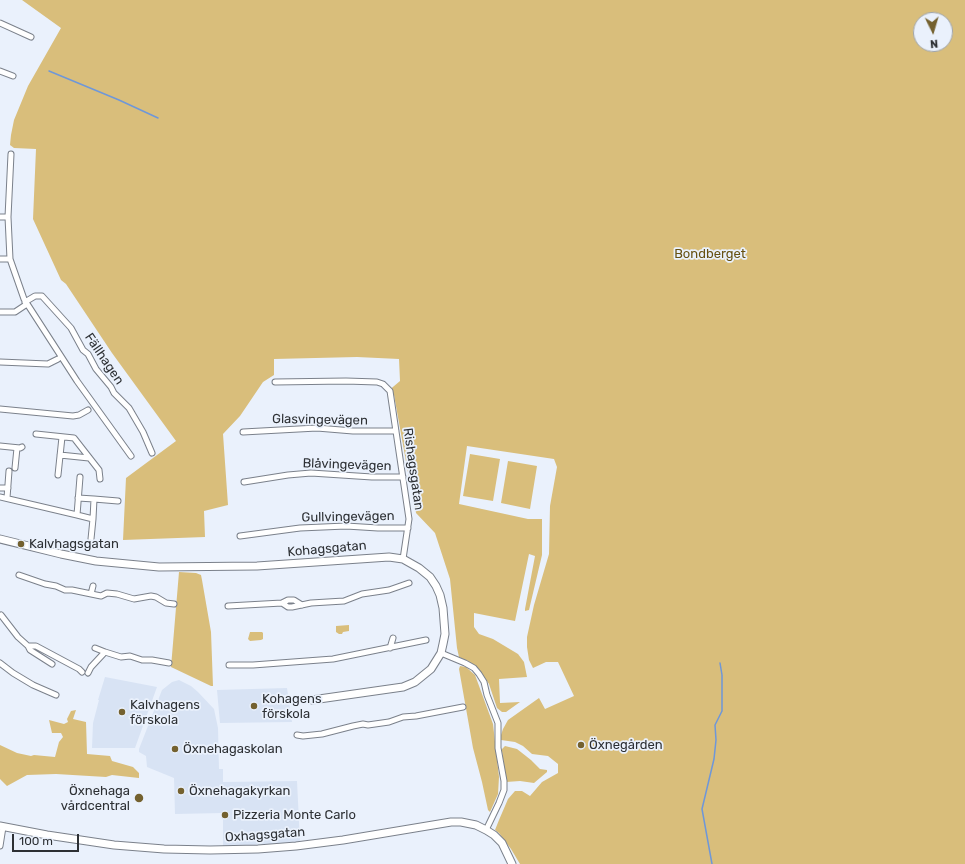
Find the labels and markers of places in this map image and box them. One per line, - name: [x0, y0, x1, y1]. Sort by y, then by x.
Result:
- place label: Kalvhagsgatan: [29, 536, 119, 552]
- marker: Kalvhagsgatan: [16, 539, 26, 549]
- place label: Kohagens förskola: [262, 691, 322, 722]
- place label: Kalvhagens förskola: [130, 697, 200, 728]
- marker: Kohagens förskola: [249, 701, 259, 711]
- marker: Kalvhagens förskola: [117, 707, 127, 717]
- place label: Öxnegården: [589, 737, 663, 753]
- marker: Öxnegården: [576, 740, 586, 750]
- place label: Öxnehagaskolan: [183, 741, 283, 757]
- marker: Öxnehagaskolan: [170, 744, 180, 754]
- place label: Öxnehaga vårdcentral: [61, 783, 130, 814]
- place label: Öxnehagakyrkan: [189, 783, 290, 799]
- marker: Öxnehagakyrkan: [176, 786, 186, 796]
- marker: Öxnehaga vårdcentral: [133, 792, 145, 804]
- place label: Pizzeria Monte Carlo: [233, 807, 356, 823]
- marker: Pizzeria Monte Carlo: [220, 810, 230, 820]

